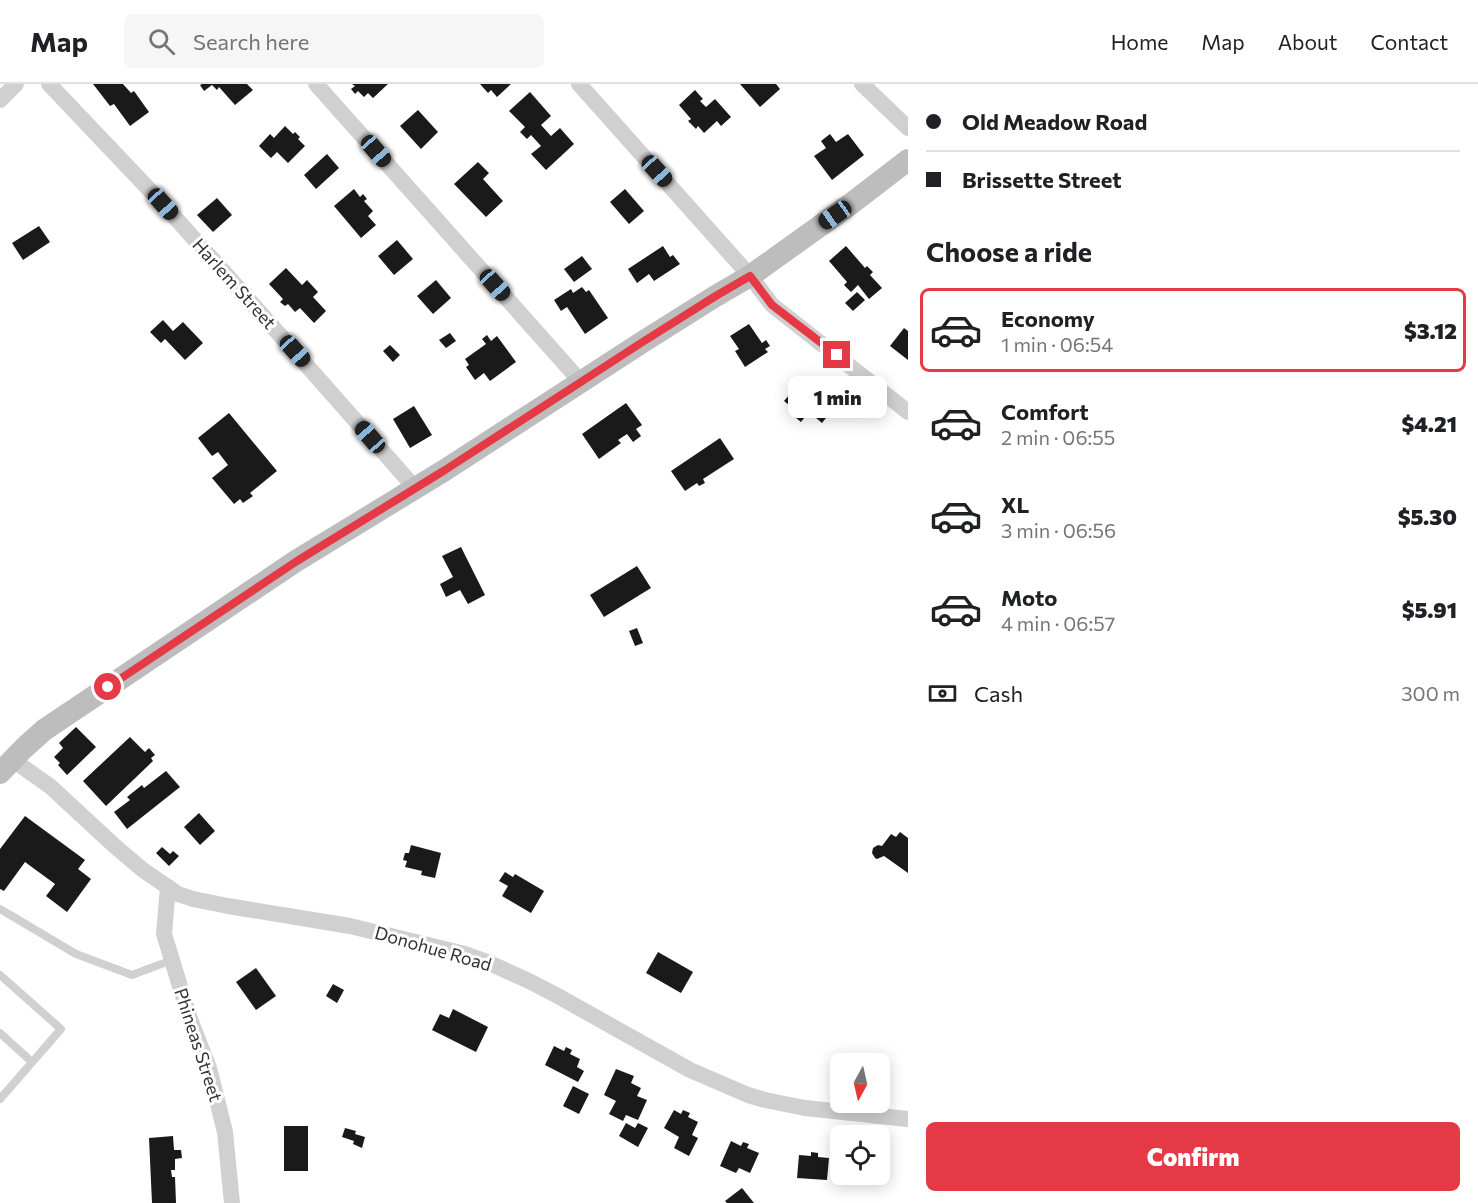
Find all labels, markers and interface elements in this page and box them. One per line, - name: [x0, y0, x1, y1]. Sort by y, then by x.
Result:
- search box: [124, 14, 544, 68]
- text: Map: [30, 24, 88, 58]
- icon: search: [145, 25, 178, 58]
- text: Search here: [193, 28, 309, 55]
- text: Home: [1111, 29, 1168, 54]
- text: Map: [1201, 29, 1245, 54]
- text: About: [1278, 29, 1337, 54]
- text: Contact: [1370, 29, 1448, 54]
- text: Old Meadow Road: [962, 108, 1147, 135]
- car: [357, 132, 395, 170]
- car: [638, 152, 676, 190]
- text: Brissette Street: [962, 166, 1121, 193]
- car: [144, 185, 182, 223]
- car: [815, 197, 855, 233]
- street label: Harlem Street: [188, 234, 281, 333]
- text: Choose a ride: [926, 235, 1092, 268]
- car: [476, 266, 514, 304]
- icon: car: [929, 303, 983, 357]
- text: Economy: [1001, 305, 1095, 332]
- text: $3.12: [1404, 317, 1457, 344]
- car: [276, 332, 314, 370]
- text: 1 min · 06:54: [1001, 332, 1113, 356]
- route end: [823, 341, 850, 368]
- callout: 1 min: [788, 376, 886, 418]
- text: 1 min: [813, 385, 862, 409]
- icon: car: [929, 396, 983, 450]
- text: Comfort: [1001, 398, 1089, 425]
- text: $4.21: [1401, 410, 1457, 437]
- car: [351, 418, 389, 456]
- text: 2 min · 06:55: [1001, 425, 1115, 449]
- icon: car: [929, 489, 983, 543]
- text: XL: [1001, 491, 1029, 518]
- text: $5.30: [1398, 503, 1457, 530]
- text: 3 min · 06:56: [1001, 518, 1116, 542]
- icon: car: [929, 582, 983, 636]
- text: Moto: [1001, 584, 1057, 611]
- text: $5.91: [1402, 596, 1457, 623]
- text: 4 min · 06:57: [1001, 611, 1115, 635]
- route start: [94, 673, 121, 700]
- icon: cash: [926, 677, 959, 710]
- text: Cash: [974, 680, 1023, 707]
- text: 300 m: [1401, 681, 1460, 705]
- street label: Donohue Road: [372, 921, 494, 975]
- street label: Phineas Street: [170, 985, 228, 1104]
- north arrow: [830, 1053, 890, 1113]
- map controls: [830, 1053, 890, 1185]
- button: Confirm: [926, 1122, 1460, 1191]
- button: locate: [830, 1125, 890, 1185]

